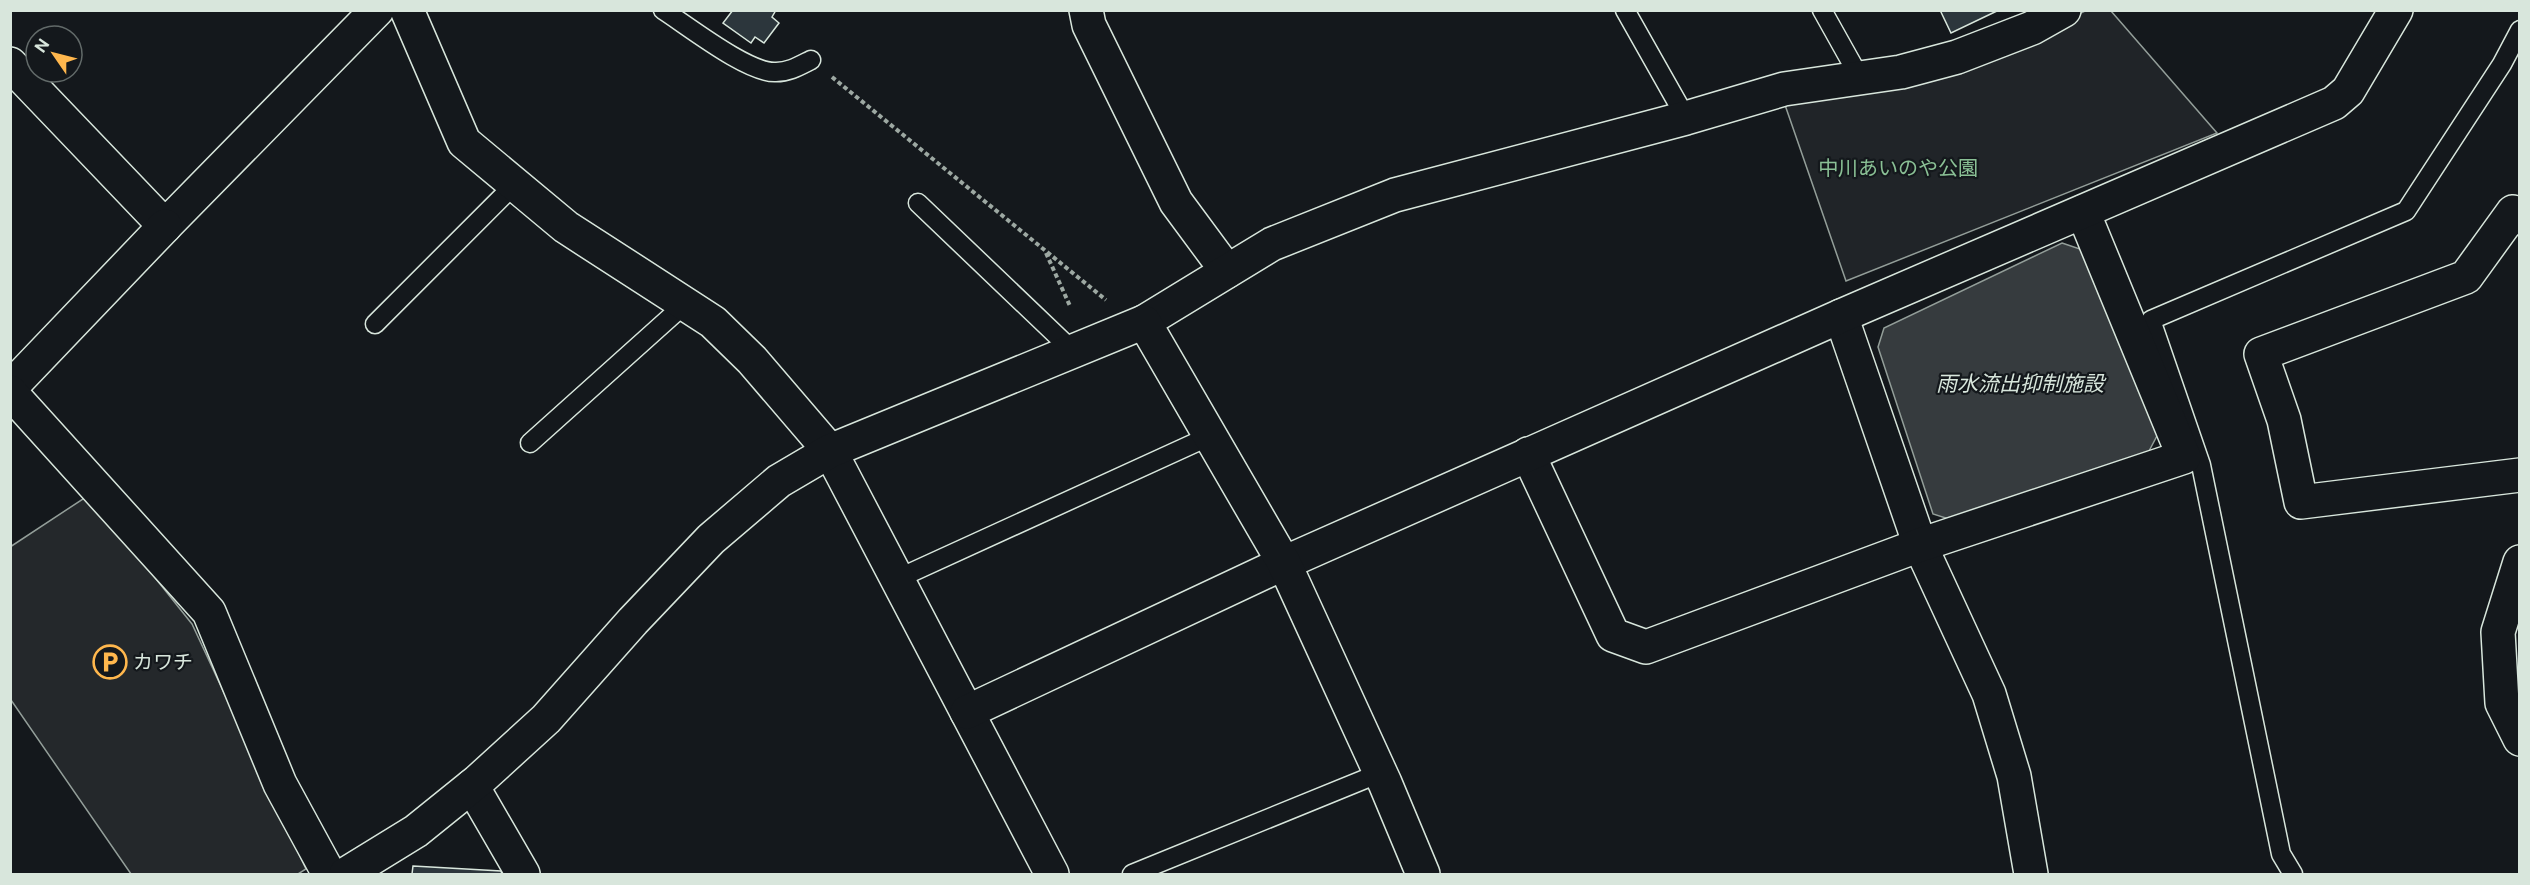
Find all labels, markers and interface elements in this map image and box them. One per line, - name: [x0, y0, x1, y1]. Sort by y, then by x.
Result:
- north arrow: [24, 24, 84, 84]
- text: N: [31, 35, 53, 56]
- park label: 中川あいのや公園: [1818, 156, 1978, 180]
- water label: 雨水流出抑制施設: [1936, 371, 2107, 396]
- parking icon: カワチ: [92, 644, 128, 680]
- place label: カワチ: [133, 650, 193, 674]

